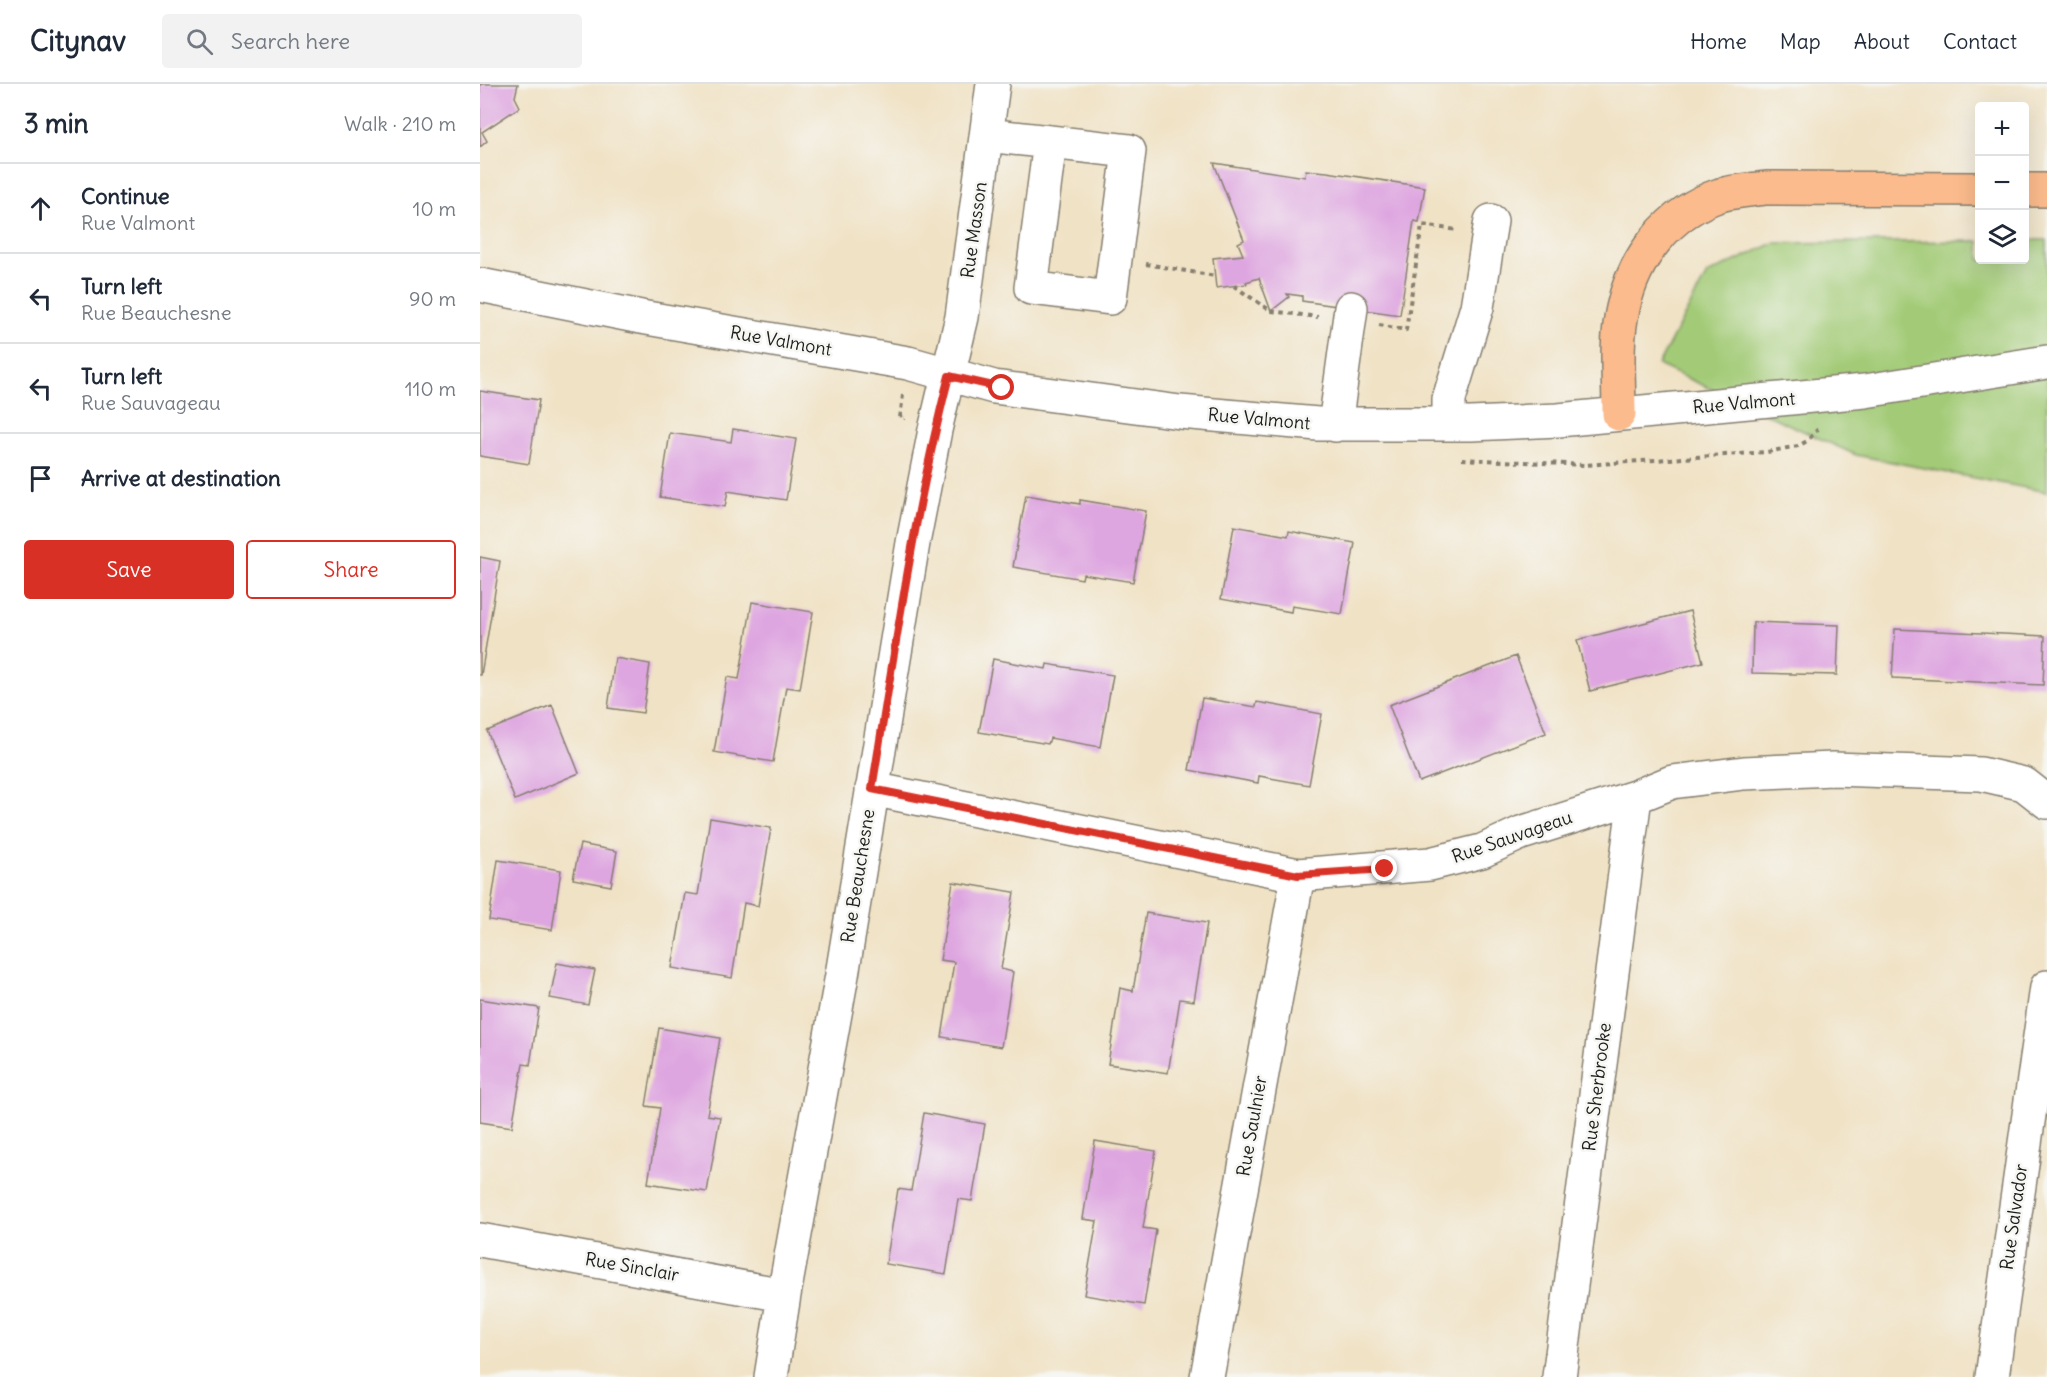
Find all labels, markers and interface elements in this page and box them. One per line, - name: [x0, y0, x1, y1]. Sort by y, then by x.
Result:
- search box: [162, 14, 582, 68]
- text: Citynav: [30, 23, 126, 59]
- icon: search: [183, 25, 216, 58]
- text: Search here: [231, 27, 350, 55]
- text: Home: [1690, 28, 1747, 55]
- text: Map: [1780, 28, 1821, 55]
- text: About: [1854, 28, 1910, 55]
- text: Contact: [1943, 28, 2017, 55]
- map controls: [1975, 102, 2029, 264]
- button: +: [1975, 102, 2029, 156]
- text: 3 min: [24, 107, 89, 140]
- text: Walk · 210 m: [344, 111, 456, 136]
- button: −: [1975, 156, 2029, 210]
- street label: Rue Masson: [955, 180, 992, 280]
- text: Continue: [81, 182, 170, 210]
- icon: ahead: [24, 192, 57, 225]
- text: 10 m: [413, 196, 456, 221]
- text: Rue Valmont: [81, 210, 195, 235]
- button: layers: [1975, 210, 2029, 264]
- text: Turn left: [81, 272, 162, 300]
- icon: left: [24, 282, 57, 315]
- text: 90 m: [409, 286, 456, 311]
- text: Rue Beauchesne: [81, 300, 231, 325]
- street label: Rue Valmont: [728, 320, 834, 361]
- text: Turn left: [81, 362, 162, 390]
- icon: left: [24, 372, 57, 405]
- route start: [988, 374, 1014, 400]
- text: 110 m: [405, 376, 456, 401]
- street label: Rue Valmont: [1692, 387, 1796, 418]
- text: Rue Sauvageau: [81, 390, 221, 415]
- street label: Rue Valmont: [1207, 403, 1311, 434]
- icon: arrive: [24, 462, 57, 495]
- text: Arrive at destination: [81, 464, 281, 492]
- button: Save: [24, 540, 234, 599]
- button: Share: [246, 540, 456, 599]
- street label: Rue Sauvageau: [1449, 805, 1575, 868]
- street label: Rue Beauchesne: [836, 807, 879, 945]
- route end: [1371, 855, 1397, 881]
- street label: Rue Sherbrooke: [1577, 1021, 1616, 1152]
- street label: Rue Saulnier: [1231, 1073, 1272, 1178]
- street label: Rue Salvador: [1995, 1162, 2032, 1271]
- street label: Rue Sinclair: [583, 1247, 682, 1286]

